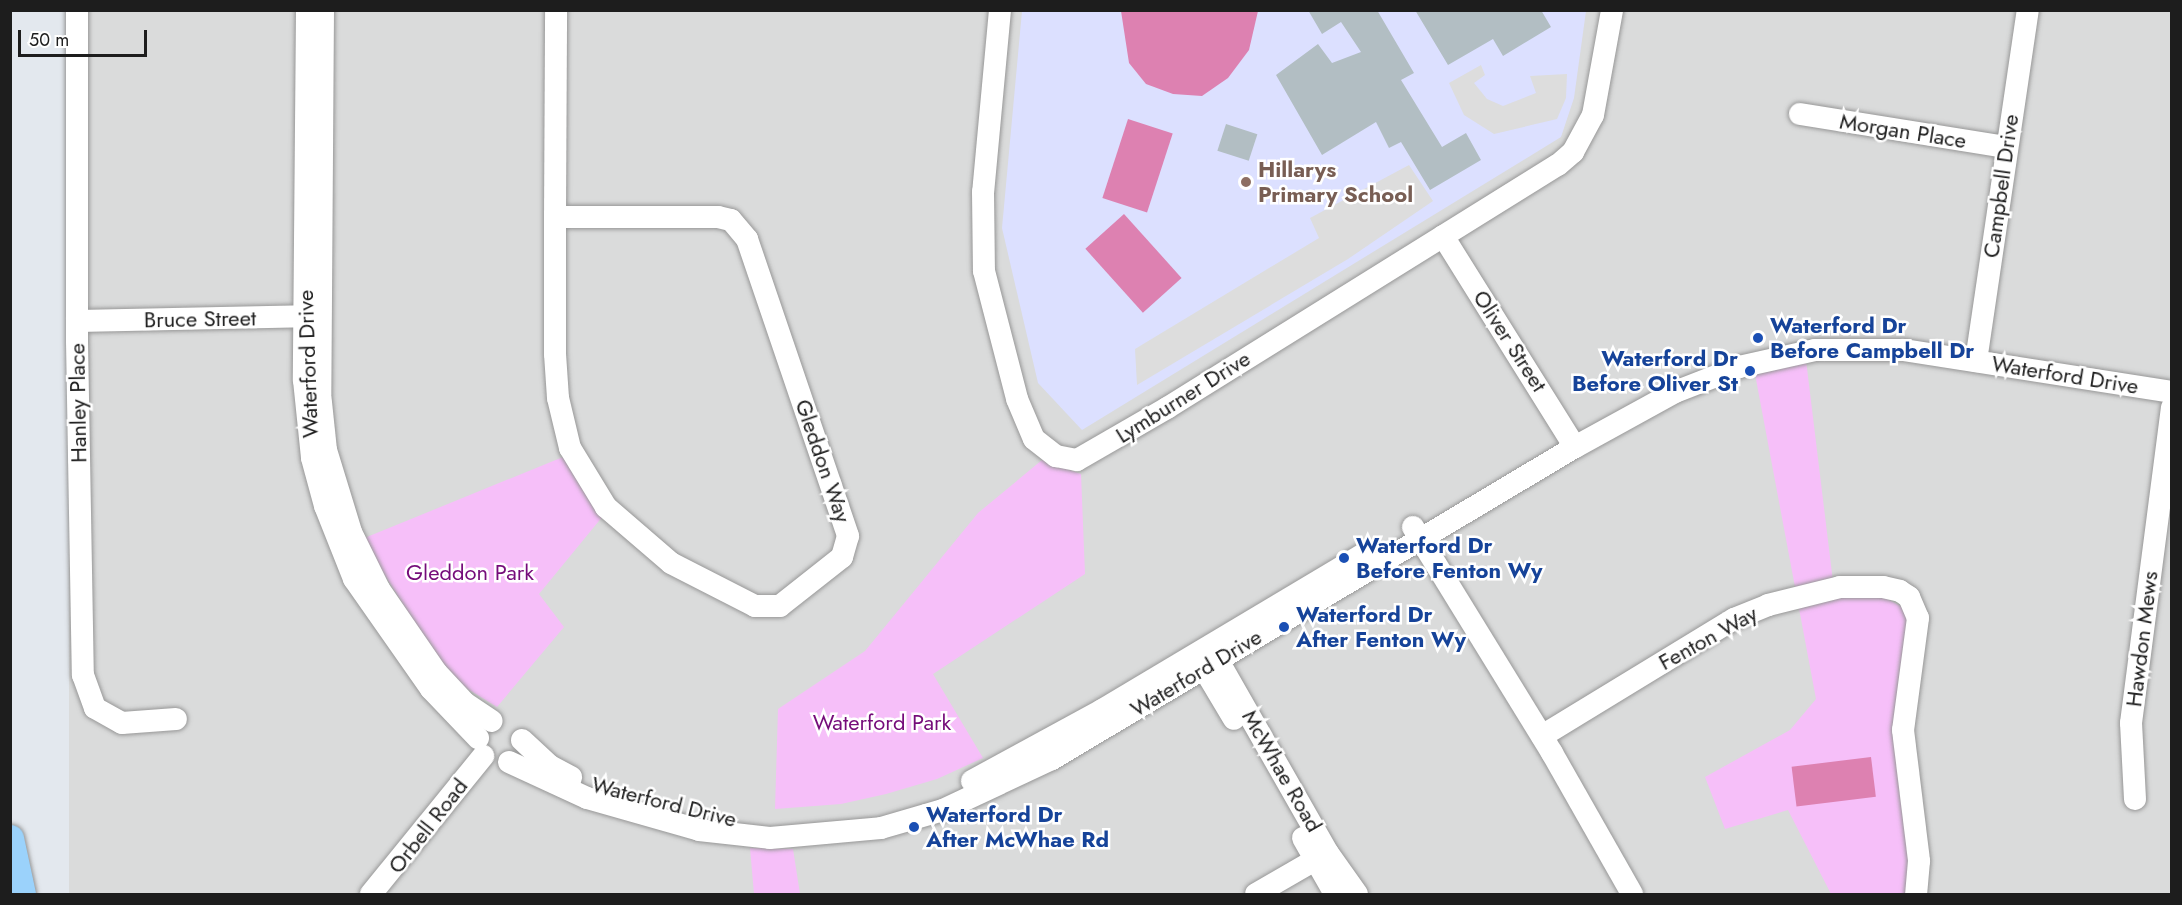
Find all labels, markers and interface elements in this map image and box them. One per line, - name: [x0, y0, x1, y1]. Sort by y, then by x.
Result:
- scale bar: [21, 18, 150, 56]
- text: 50 m: [29, 27, 69, 53]
- street label: Morgan Place: [1838, 108, 1968, 154]
- street label: Campbell Drive: [1978, 112, 2024, 260]
- place label: Hillarys Primary School: [1258, 156, 1413, 208]
- marker: Hillarys Primary School: [1239, 175, 1253, 189]
- street label: Oliver Street: [1467, 285, 1553, 397]
- street label: Waterford Drive: [292, 289, 324, 439]
- street label: Bruce Street: [144, 305, 256, 333]
- place label: Waterford Dr Before Campbell Dr: [1770, 312, 1974, 364]
- marker: Waterford Dr Before Campbell Dr: [1751, 331, 1765, 345]
- street label: Hanley Place: [64, 343, 92, 463]
- street label: Lymburner Drive: [1111, 345, 1255, 449]
- place label: Waterford Dr Before Oliver St: [1572, 345, 1738, 396]
- street label: Waterford Drive: [1990, 350, 2140, 400]
- marker: Waterford Dr Before Oliver St: [1743, 364, 1757, 378]
- street label: Gleddon Way: [790, 396, 856, 526]
- place label: Waterford Dr Before Fenton Wy: [1356, 532, 1543, 584]
- marker: Waterford Dr Before Fenton Wy: [1337, 551, 1351, 565]
- park label: Gleddon Park: [406, 560, 534, 586]
- street label: Hawdon Mews: [2121, 570, 2163, 708]
- street label: Fenton Way: [1654, 600, 1762, 676]
- place label: Waterford Dr After Fenton Wy: [1296, 601, 1466, 652]
- marker: Waterford Dr After Fenton Wy: [1277, 620, 1291, 634]
- street label: Waterford Drive: [1126, 624, 1266, 722]
- street label: McWhae Road: [1236, 705, 1328, 837]
- park label: Waterford Park: [813, 710, 951, 736]
- street label: Waterford Drive: [589, 771, 739, 833]
- street label: Orbell Road: [383, 773, 473, 879]
- place label: Waterford Dr After McWhae Rd: [926, 801, 1109, 852]
- marker: Waterford Dr After McWhae Rd: [907, 820, 921, 834]

